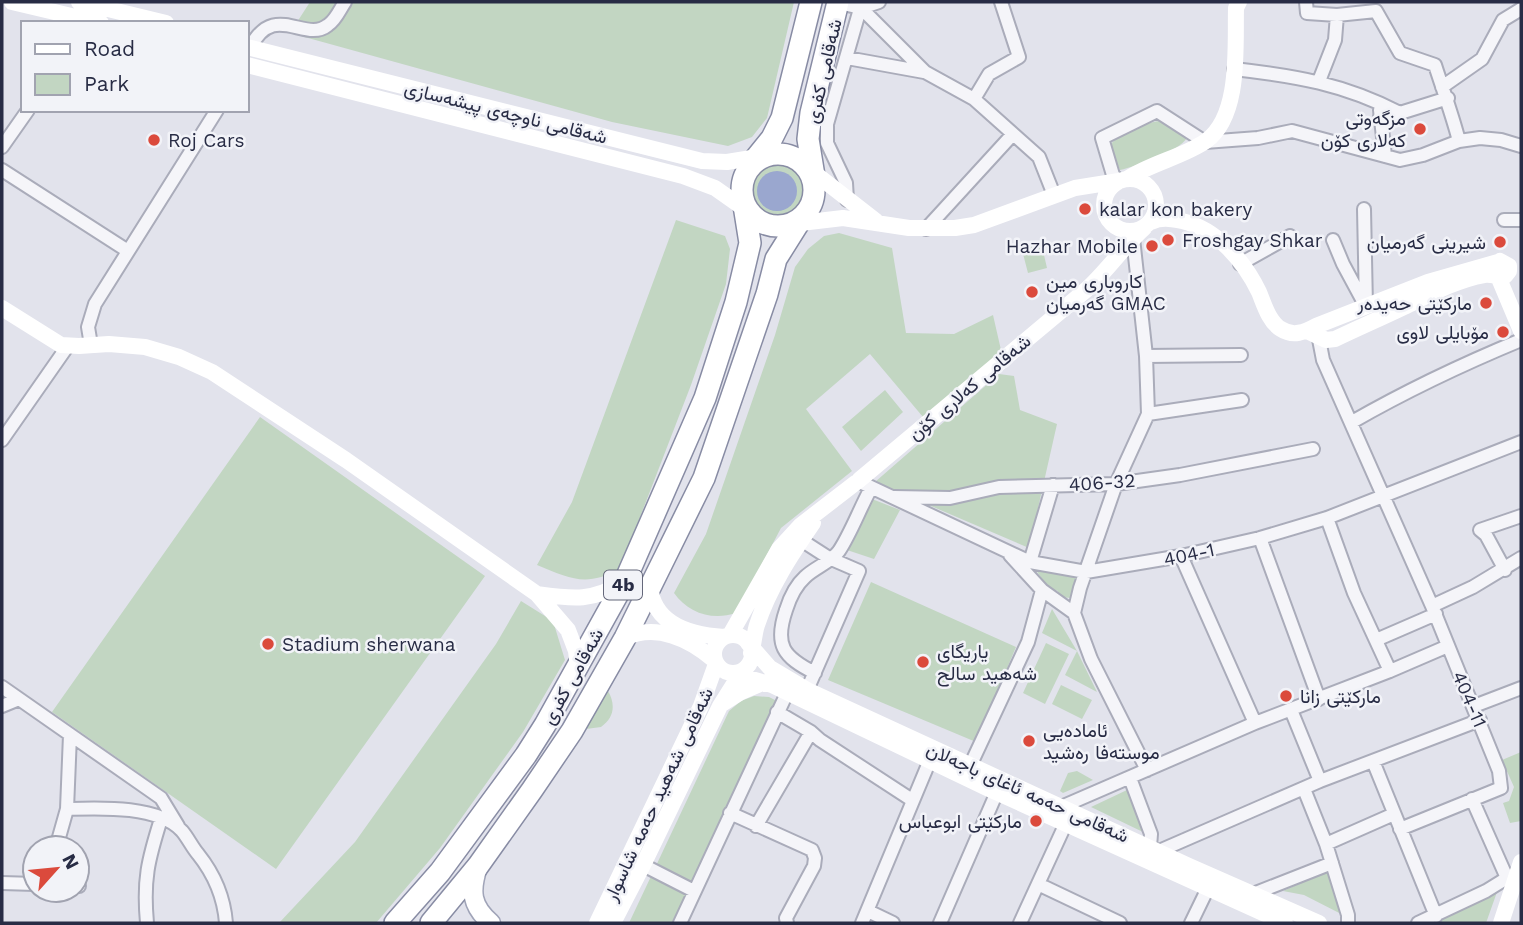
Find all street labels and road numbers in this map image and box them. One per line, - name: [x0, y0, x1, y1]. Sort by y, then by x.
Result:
- street label: شەقامی کفری: [800, 17, 847, 126]
- street label: شەقامی ناوچەی پیشەسازی: [402, 76, 610, 151]
- street label: شەقامی کەلاری کۆن: [903, 329, 1035, 445]
- street label: 406-32: [1068, 469, 1136, 496]
- street label: 404-1: [1162, 538, 1217, 571]
- road number: 4b: [604, 570, 642, 600]
- street label: شەقامی کفری: [537, 624, 608, 728]
- street label: 404-11: [1447, 668, 1492, 731]
- street label: شەقامی شەهید حەمە شاسوار: [598, 684, 718, 905]
- street label: شەقامی حەمە ئاغای باجەلان: [923, 737, 1133, 848]

